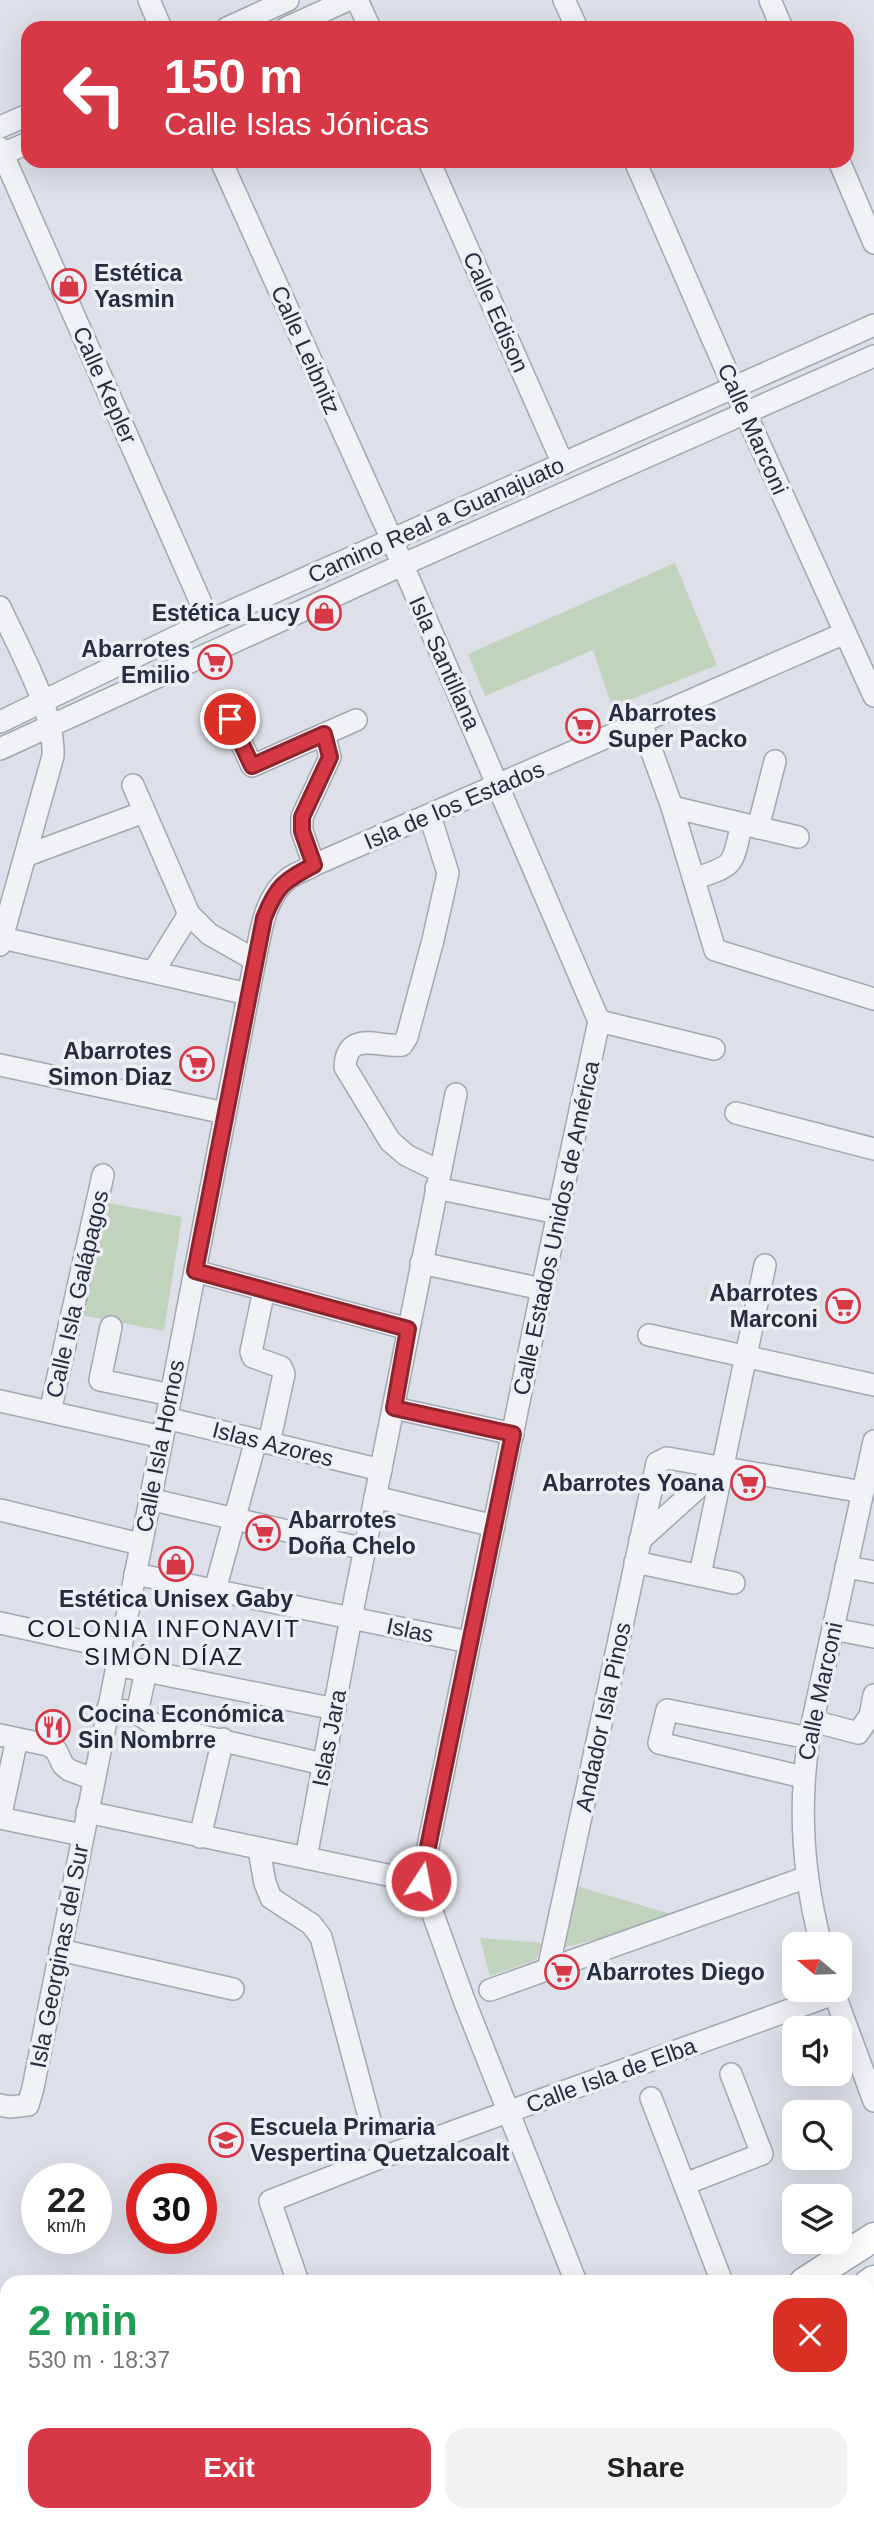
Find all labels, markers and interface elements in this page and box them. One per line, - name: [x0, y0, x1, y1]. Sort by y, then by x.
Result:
- icon: left: [49, 49, 140, 140]
- text: 150 m: [164, 49, 303, 103]
- text: Calle Islas Jónicas: [164, 106, 429, 142]
- street label: Calle Edison: [458, 248, 534, 376]
- place label: Estética Yasmin: [94, 260, 182, 312]
- shop icon: Estética Yasmin: [50, 267, 88, 305]
- street label: Calle Leibnitz: [266, 282, 346, 418]
- street label: Calle Kepler: [68, 322, 142, 448]
- street label: Calle Marconi: [713, 359, 793, 499]
- street label: Camino Real a Guanajuato: [304, 452, 568, 588]
- street label: Isla Santillana: [404, 592, 486, 734]
- shop icon: Estética Lucy: [305, 594, 343, 632]
- place label: Estética Lucy: [152, 600, 300, 626]
- place label: Abarrotes Emilio: [81, 636, 190, 688]
- supermarket icon: Abarrotes Emilio: [196, 643, 234, 681]
- pin: [200, 689, 260, 749]
- icon: arrive: [211, 700, 249, 738]
- place label: Abarrotes Super Packo: [608, 700, 747, 752]
- supermarket icon: Abarrotes Super Packo: [564, 707, 602, 745]
- street label: Isla de los Estados: [360, 755, 548, 855]
- place label: Abarrotes Simon Diaz: [48, 1038, 172, 1090]
- supermarket icon: Abarrotes Simon Diaz: [178, 1045, 216, 1083]
- street label: Calle Estados Unidos de América: [508, 1058, 604, 1398]
- street label: Calle Isla Galápagos: [40, 1188, 114, 1400]
- place label: Abarrotes Marconi: [709, 1280, 818, 1332]
- supermarket icon: Abarrotes Marconi: [824, 1287, 862, 1325]
- street label: Calle Isla Hornos: [131, 1358, 189, 1534]
- street label: Islas Azores: [210, 1416, 336, 1472]
- supermarket icon: Abarrotes Yoana: [729, 1464, 767, 1502]
- place label: Abarrotes Yoana: [542, 1470, 724, 1496]
- place label: Abarrotes Doña Chelo: [288, 1507, 416, 1559]
- supermarket icon: Abarrotes Doña Chelo: [244, 1514, 282, 1552]
- shop icon: Estética Unisex Gaby: [157, 1545, 195, 1583]
- place label: Estética Unisex Gaby: [59, 1586, 293, 1612]
- street label: Islas: [384, 1612, 436, 1648]
- district label: COLONIA INFONAVIT SIMÓN DÍAZ: [27, 1615, 301, 1670]
- street label: Andador Isla Pinos: [570, 1620, 636, 1814]
- street label: Calle Marconi: [793, 1620, 847, 1762]
- street label: Islas Jara: [307, 1687, 351, 1789]
- place label: Cocina Económica Sin Nombrre: [78, 1701, 284, 1753]
- restaurant icon: Cocina Económica Sin Nombrre: [34, 1708, 72, 1746]
- street label: Isla Georginas del Sur: [25, 1842, 94, 2070]
- position arrow: [384, 1844, 458, 1918]
- north arrow: [782, 1932, 852, 2002]
- map controls: [782, 1932, 852, 2254]
- supermarket icon: Abarrotes Diego: [543, 1953, 581, 1991]
- place label: Abarrotes Diego: [586, 1959, 765, 1985]
- button: sound: [782, 2016, 852, 2086]
- street label: Calle Isla de Elba: [522, 2032, 700, 2118]
- button: search: [782, 2100, 852, 2170]
- place label: Escuela Primaria Vespertina Quetzalcoalt: [250, 2114, 510, 2166]
- school or university icon: Escuela Primaria Vespertina Quetzalcoalt: [207, 2121, 245, 2159]
- speed limit sign: 30: [126, 2163, 217, 2254]
- text: 22: [47, 2180, 86, 2219]
- button: layers: [782, 2184, 852, 2254]
- text: km/h: [47, 2216, 86, 2236]
- text: 2 min: [28, 2297, 138, 2344]
- button: close: [773, 2298, 847, 2372]
- text: 530 m · 18:37: [28, 2347, 170, 2373]
- button: Exit: [28, 2428, 431, 2508]
- button: Share: [445, 2428, 847, 2508]

